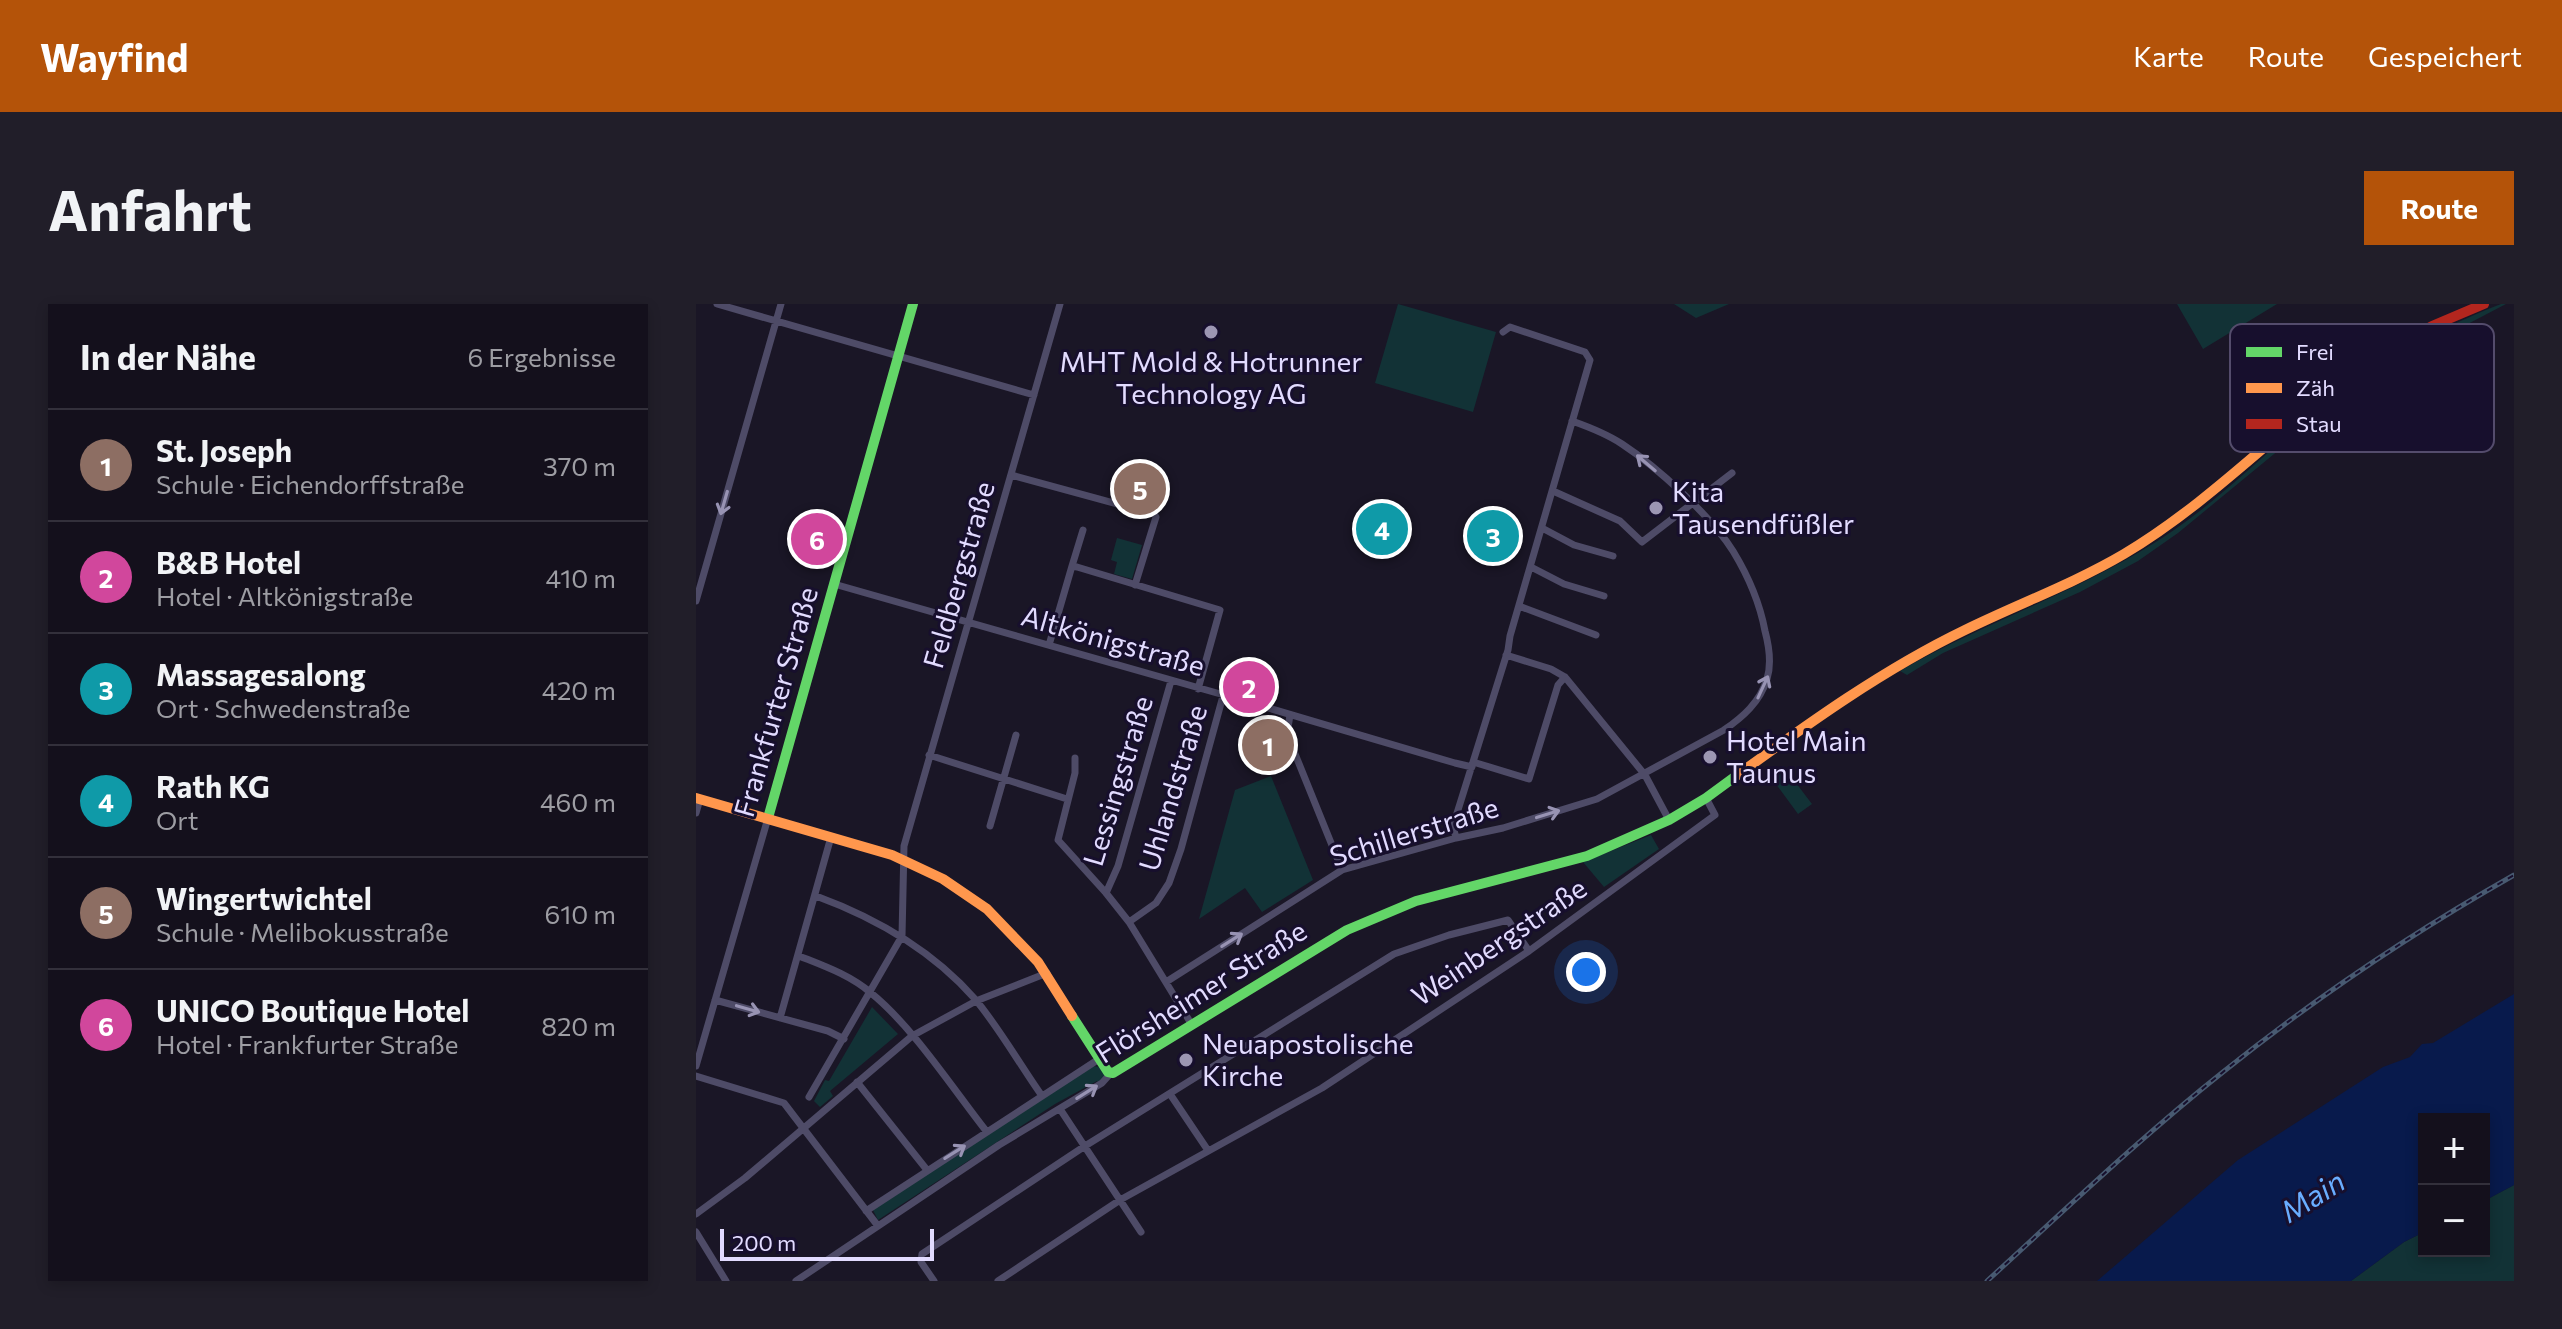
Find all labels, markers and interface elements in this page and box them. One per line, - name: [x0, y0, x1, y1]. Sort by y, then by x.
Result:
- text: Wayfind: [40, 33, 188, 80]
- text: Karte: [2133, 39, 2204, 73]
- text: Route: [2248, 39, 2324, 73]
- text: Gespeichert: [2368, 39, 2522, 73]
- button: Route: [2364, 171, 2514, 245]
- text: Anfahrt: [48, 174, 252, 243]
- marker: MHT Mold & Hotrunner Technology AG: [1202, 323, 1220, 341]
- legend: [2230, 324, 2494, 452]
- text: In der Nähe: [80, 335, 256, 377]
- text: Frei: [2296, 338, 2334, 365]
- text: 6 Ergebnisse: [468, 341, 616, 372]
- place label: MHT Mold & Hotrunner Technology AG: [1060, 344, 1363, 410]
- text: Zäh: [2296, 374, 2335, 401]
- text: Stau: [2296, 410, 2342, 437]
- text: St. Joseph: [156, 431, 292, 468]
- text: 1: [100, 450, 112, 481]
- text: 370 m: [543, 450, 616, 481]
- one-way arrow: [1637, 454, 1657, 472]
- pin: 5: [1114, 459, 1166, 519]
- text: Schule · Eichendorffstraße: [156, 468, 465, 499]
- place label: Kita Tausendfüßler: [1672, 474, 1854, 540]
- street label: Feldbergstraße: [915, 477, 1001, 672]
- one-way arrow: [716, 489, 731, 515]
- pin: 4: [1356, 499, 1408, 559]
- marker: Kita Tausendfüßler: [1647, 499, 1665, 517]
- pin: 3: [1467, 506, 1519, 566]
- pin: 6: [791, 509, 843, 569]
- text: B&B Hotel: [156, 543, 301, 580]
- text: 2: [99, 562, 113, 593]
- text: 410 m: [545, 562, 616, 593]
- text: Hotel · Altkönigstraße: [156, 580, 413, 611]
- street label: Frankfurter Straße: [726, 583, 824, 821]
- street label: Altkönigstraße: [1018, 598, 1209, 682]
- text: Massagesalong: [156, 655, 366, 692]
- pin: 2: [1223, 657, 1275, 717]
- text: 3: [98, 674, 114, 705]
- text: 420 m: [542, 674, 616, 705]
- one-way arrow: [1756, 675, 1771, 699]
- text: Ort · Schwedenstraße: [156, 692, 410, 723]
- street label: Lessingstraße: [1075, 692, 1159, 870]
- street label: Uhlandstraße: [1131, 701, 1213, 875]
- pin: 1: [1242, 715, 1294, 775]
- place label: Hotel Main Taunus: [1726, 723, 1866, 789]
- marker: Hotel Main Taunus: [1701, 748, 1719, 766]
- text: Rath KG: [156, 767, 270, 804]
- text: 4: [98, 786, 114, 817]
- text: 460 m: [540, 786, 616, 817]
- street label: Schillerstraße: [1325, 789, 1502, 873]
- text: Ort: [156, 804, 198, 835]
- one-way arrow: [1535, 806, 1561, 821]
- street label: Weinbergstraße: [1404, 870, 1592, 1012]
- text: Wingertwichtel: [156, 879, 372, 916]
- text: 5: [98, 898, 114, 929]
- text: 610 m: [544, 898, 616, 929]
- street label: Flörsheimer Straße: [1089, 913, 1312, 1070]
- text: Schule · Melibokusstraße: [156, 916, 449, 947]
- one-way arrow: [1220, 932, 1243, 948]
- your location: [1566, 952, 1606, 992]
- text: UNICO Boutique Hotel: [156, 991, 470, 1028]
- one-way arrow: [734, 1002, 760, 1017]
- text: 6: [98, 1010, 114, 1041]
- text: 820 m: [541, 1010, 616, 1041]
- place label: Neuapostolische Kirche: [1202, 1026, 1414, 1092]
- text: Hotel · Frankfurter Straße: [156, 1028, 459, 1059]
- marker: Neuapostolische Kirche: [1177, 1051, 1195, 1069]
- one-way arrow: [1075, 1084, 1097, 1101]
- map controls: [2418, 1113, 2490, 1257]
- button: +: [2418, 1113, 2490, 1185]
- one-way arrow: [943, 1144, 965, 1161]
- water label: Main: [2273, 1161, 2351, 1229]
- button: −: [2418, 1185, 2490, 1257]
- scale bar: [720, 1225, 934, 1261]
- text: 200 m: [732, 1229, 796, 1256]

